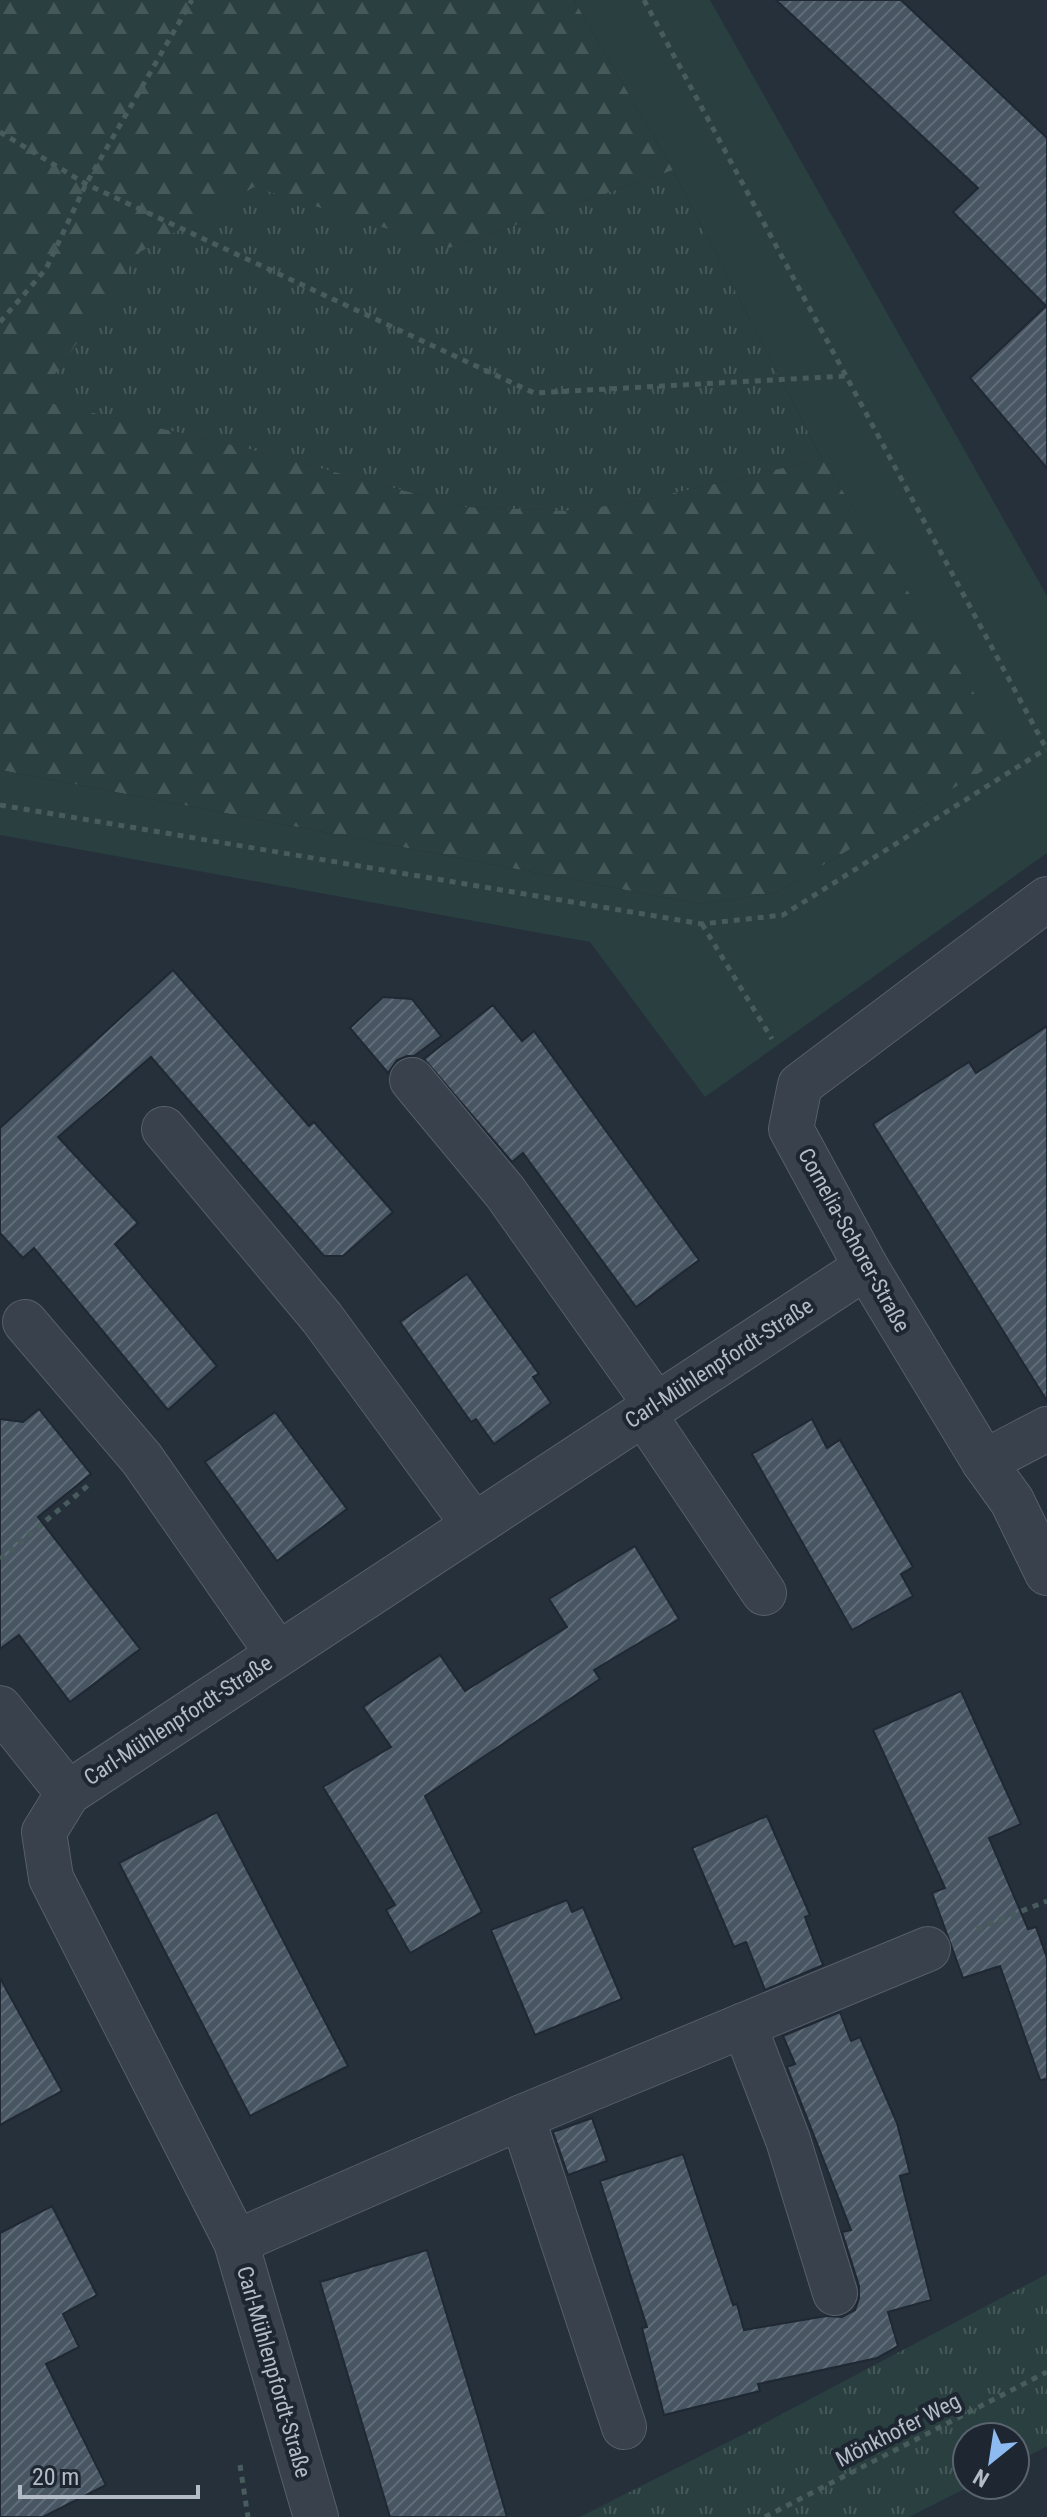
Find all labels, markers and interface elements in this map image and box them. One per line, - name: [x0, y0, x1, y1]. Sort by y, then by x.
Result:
- street label: Cornelia-Schorer-Straße: [793, 1144, 915, 1336]
- street label: Carl-Mühlenpfordt-Straße: [620, 1293, 818, 1433]
- street label: Carl-Mühlenpfordt-Straße: [79, 1650, 277, 1790]
- street label: Carl-Mühlenpfordt-Straße: [232, 2263, 316, 2481]
- street label: Mönkhofer Weg: [832, 2388, 964, 2472]
- north arrow: [951, 2421, 1031, 2501]
- scale bar: [20, 2449, 198, 2499]
- text: 20 m: [32, 2463, 79, 2491]
- text: N: [969, 2464, 993, 2492]

